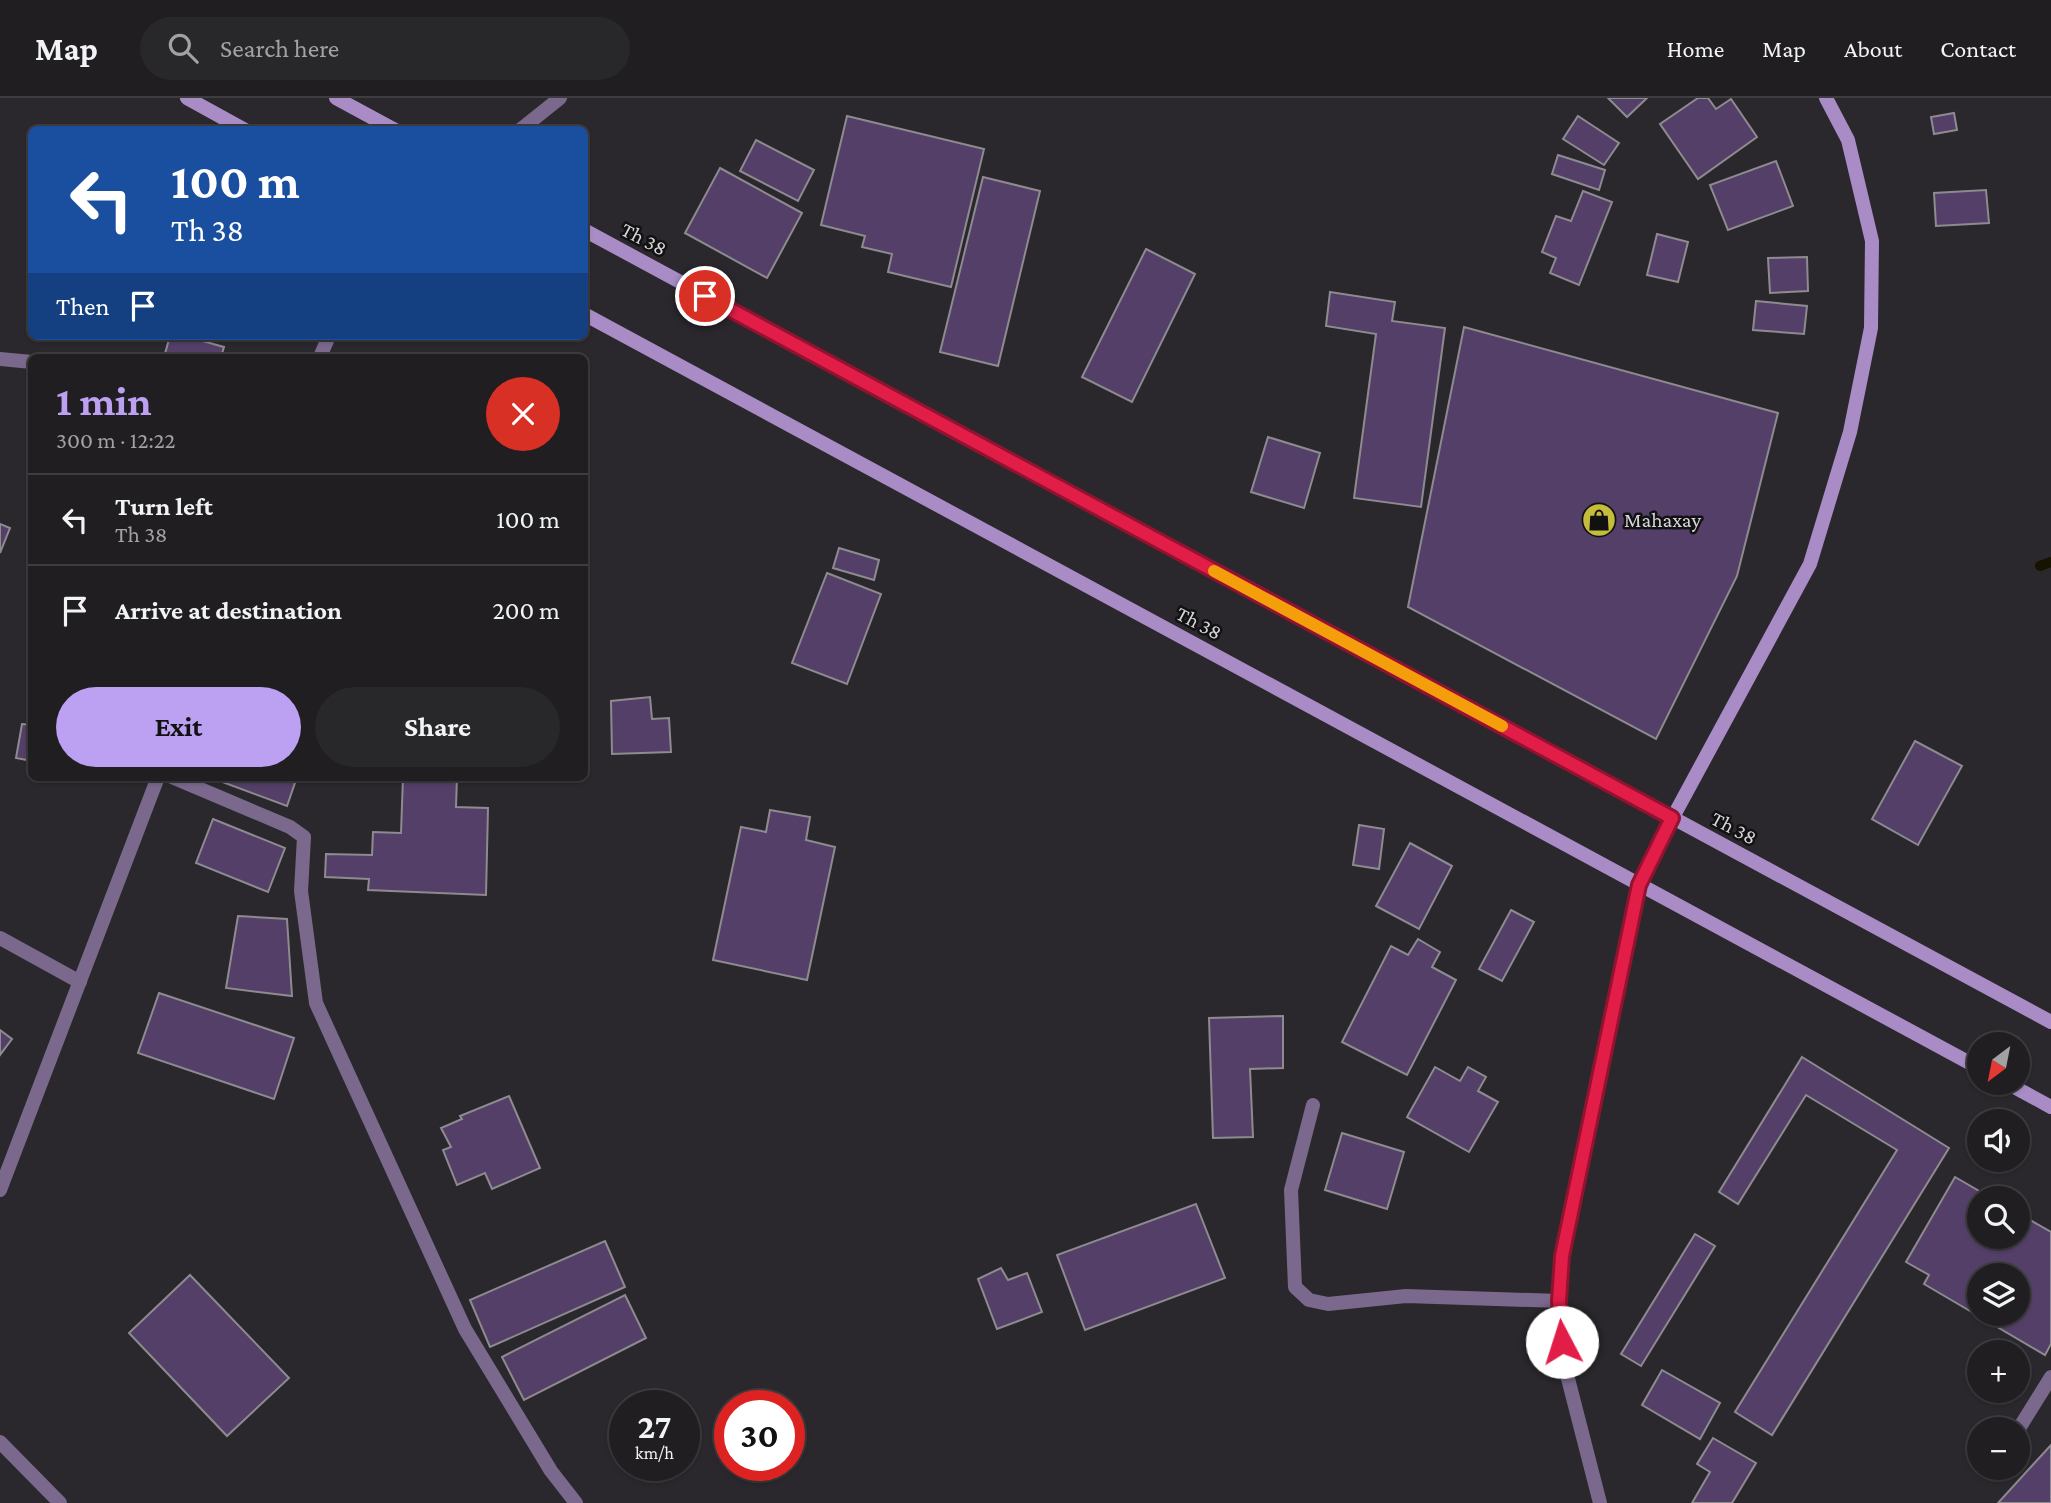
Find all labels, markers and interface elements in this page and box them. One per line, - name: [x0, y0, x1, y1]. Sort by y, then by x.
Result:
- search box: [140, 17, 630, 80]
- icon: search: [164, 29, 202, 67]
- text: Map: [35, 30, 98, 67]
- text: Search here: [220, 34, 339, 63]
- text: Home: [1667, 35, 1724, 62]
- text: Map: [1762, 35, 1806, 62]
- text: About: [1844, 35, 1902, 62]
- text: Contact: [1940, 35, 2016, 62]
- icon: left: [56, 154, 147, 245]
- text: 100 m: [171, 154, 300, 209]
- text: Th 38: [171, 212, 244, 248]
- street label: Th 38: [617, 217, 671, 261]
- pin: [675, 266, 735, 326]
- icon: arrive: [686, 277, 724, 315]
- icon: arrive: [124, 287, 162, 325]
- text: Then: [56, 292, 110, 321]
- text: 1 min: [56, 377, 152, 424]
- button: close: [486, 377, 560, 451]
- text: 300 m · 12:22: [56, 427, 176, 453]
- text: Turn left: [115, 492, 213, 521]
- icon: left: [56, 501, 94, 539]
- shop icon: Mahaxay: [1580, 501, 1618, 539]
- text: 100 m: [496, 505, 560, 534]
- place label: Mahaxay: [1624, 508, 1701, 532]
- text: Th 38: [115, 521, 167, 547]
- icon: arrive: [56, 592, 94, 630]
- text: Arrive at destination: [115, 596, 342, 625]
- text: 200 m: [492, 596, 560, 625]
- street label: Th 38: [1172, 601, 1226, 645]
- button: Exit: [56, 687, 301, 767]
- button: Share: [315, 687, 560, 767]
- street label: Th 38: [1707, 806, 1761, 850]
- north arrow: [1967, 1032, 2030, 1096]
- map controls: [1967, 1032, 2030, 1480]
- button: sound: [1967, 1109, 2030, 1172]
- button: search: [1967, 1186, 2030, 1249]
- button: layers: [1967, 1263, 2030, 1326]
- position arrow: [1525, 1305, 1599, 1379]
- button: +: [1967, 1340, 2030, 1403]
- speed limit sign: 30: [714, 1390, 805, 1481]
- text: 27: [638, 1407, 671, 1446]
- button: −: [1967, 1417, 2030, 1480]
- text: km/h: [635, 1443, 674, 1463]

